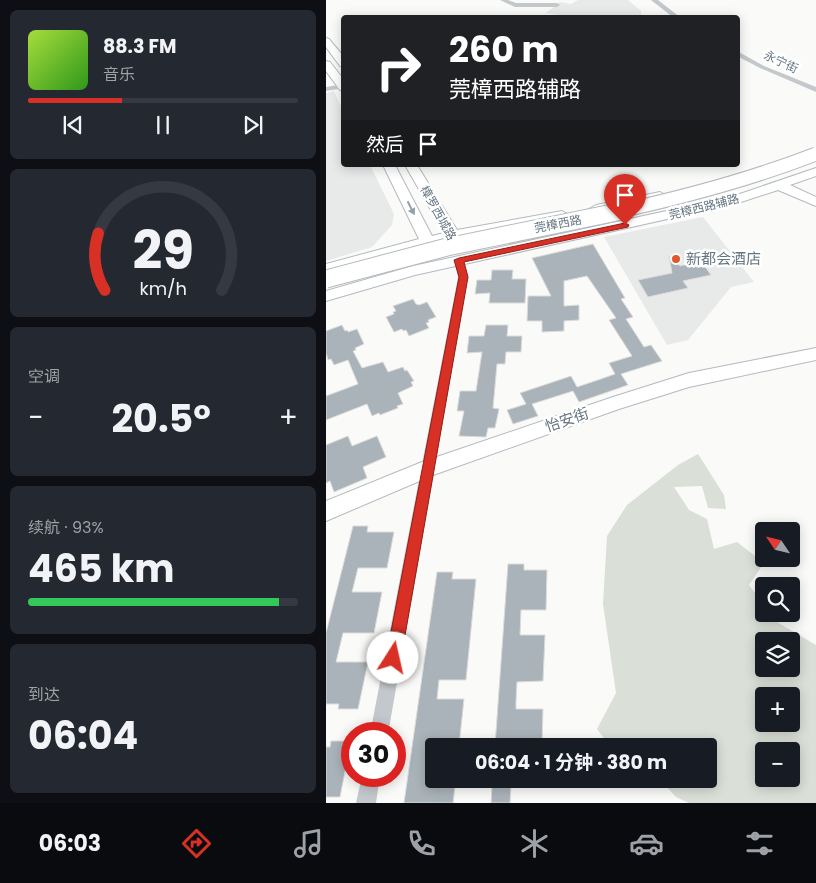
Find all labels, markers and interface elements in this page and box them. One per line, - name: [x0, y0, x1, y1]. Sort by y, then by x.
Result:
- text: 260 m: [449, 25, 559, 74]
- text: 88.3 FM: [103, 33, 176, 60]
- icon: right: [366, 35, 431, 100]
- street label: 永宁街: [761, 46, 801, 77]
- text: 音乐: [103, 63, 135, 86]
- text: 莞樟西路辅路: [449, 74, 581, 105]
- icon: previous: [59, 111, 87, 139]
- icon: pause: [149, 111, 177, 139]
- icon: next: [239, 111, 267, 139]
- icon: arrive: [414, 130, 442, 158]
- text: 然后: [366, 131, 404, 158]
- pin: [604, 174, 646, 225]
- icon: arrive: [611, 181, 639, 209]
- street label: 樟罗西城路: [416, 182, 460, 243]
- street label: 莞樟西路辅路: [667, 190, 741, 223]
- one-way arrow: [407, 201, 415, 216]
- street label: 莞樟西路: [533, 211, 583, 236]
- text: 29: [132, 214, 194, 287]
- place label: 新都会酒店: [686, 248, 761, 269]
- marker: 新都会酒店: [670, 253, 682, 265]
- text: km/h: [139, 276, 187, 301]
- text: 空调: [28, 365, 60, 388]
- text: 20.5°: [111, 392, 211, 445]
- text: −: [28, 398, 43, 437]
- text: +: [279, 398, 298, 437]
- street label: 怡安街: [542, 402, 592, 437]
- text: 续航 · 93%: [28, 516, 104, 539]
- north arrow: [755, 522, 800, 568]
- map controls: [755, 522, 800, 787]
- text: 465 km: [28, 542, 174, 595]
- button: search: [755, 577, 800, 622]
- position arrow: [366, 631, 418, 683]
- button: layers: [755, 632, 800, 677]
- text: 到达: [28, 683, 60, 706]
- button: +: [755, 687, 800, 732]
- text: 06:04: [28, 709, 138, 762]
- speed limit sign: 30: [341, 722, 406, 787]
- button: −: [755, 742, 800, 787]
- text: 06:04 · 1 分钟 · 380 m: [475, 749, 667, 776]
- icon: directions: [179, 826, 214, 861]
- icon: music: [291, 826, 326, 861]
- icon: phone: [404, 826, 439, 861]
- icon: climate: [517, 826, 552, 861]
- icon: car: [629, 826, 664, 861]
- icon: filters: [742, 826, 777, 861]
- text: 06:03: [39, 828, 101, 859]

